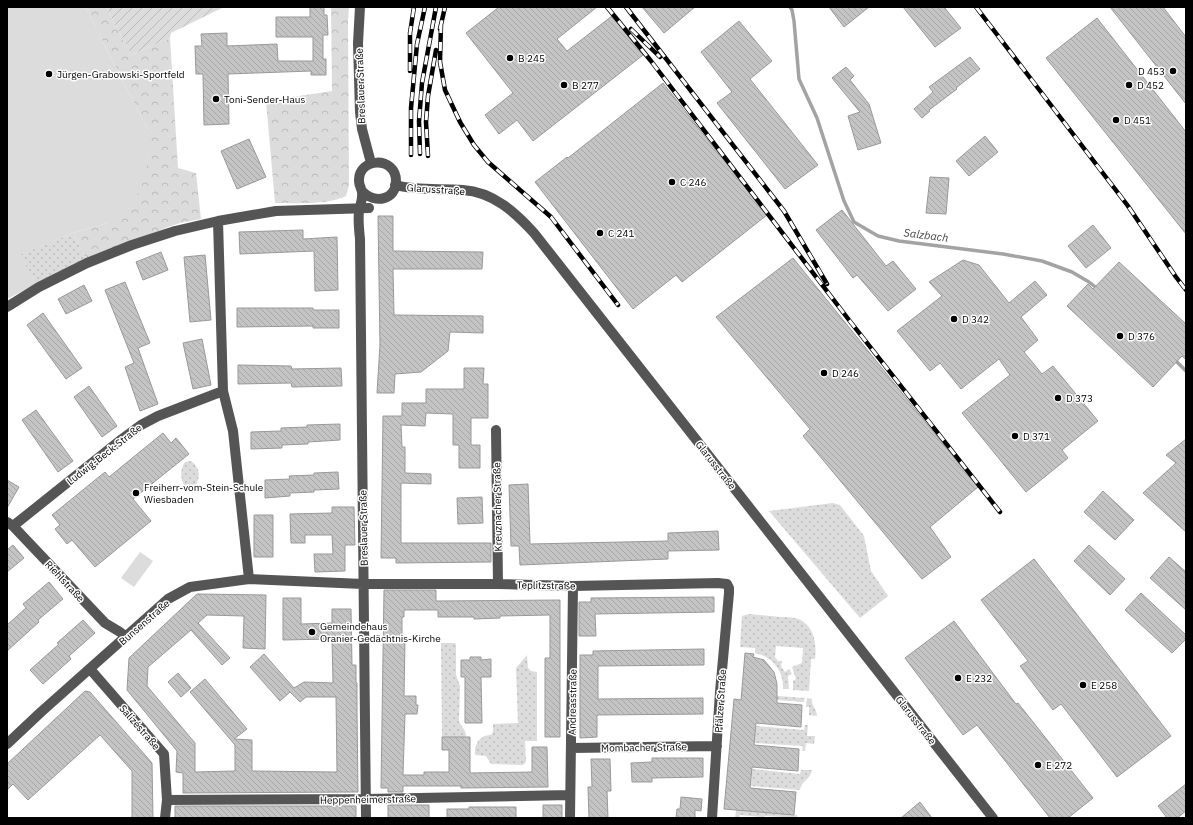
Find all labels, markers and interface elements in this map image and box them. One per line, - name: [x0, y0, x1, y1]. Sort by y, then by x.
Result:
- street label: Breslauer Straße: [353, 47, 368, 124]
- place label: B 245: [518, 52, 545, 65]
- marker: B 245: [505, 53, 515, 63]
- place label: D 453: [1138, 65, 1165, 78]
- marker: D 453: [1168, 66, 1178, 76]
- place label: Jürgen-Grabowski-Sportfeld: [57, 68, 185, 81]
- marker: Jürgen-Grabowski-Sportfeld: [44, 69, 54, 79]
- place label: B 277: [572, 79, 599, 92]
- place label: D 452: [1137, 79, 1164, 92]
- marker: B 277: [559, 80, 569, 90]
- marker: D 452: [1124, 80, 1134, 90]
- place label: Toni-Sender-Haus: [224, 93, 305, 106]
- marker: Toni-Sender-Haus: [211, 94, 221, 104]
- place label: D 451: [1124, 114, 1151, 127]
- marker: D 451: [1111, 115, 1121, 125]
- place label: C 246: [680, 176, 707, 189]
- marker: C 246: [667, 177, 677, 187]
- street label: Glarusstraße: [406, 181, 466, 198]
- water label: Salzbach: [903, 225, 949, 245]
- place label: C 241: [608, 227, 635, 240]
- marker: C 241: [595, 228, 605, 238]
- place label: D 342: [962, 313, 989, 326]
- marker: D 342: [949, 314, 959, 324]
- place label: D 376: [1128, 330, 1155, 343]
- marker: D 376: [1115, 331, 1125, 341]
- place label: D 246: [832, 367, 859, 380]
- marker: D 246: [819, 368, 829, 378]
- place label: D 373: [1066, 392, 1093, 405]
- marker: D 373: [1053, 393, 1063, 403]
- street label: Ludwig-Beck-Straße: [64, 421, 145, 488]
- place label: D 371: [1023, 430, 1050, 443]
- marker: D 371: [1010, 431, 1020, 441]
- street label: Glarusstraße: [693, 438, 739, 493]
- street label: Kreuznacher Straße: [490, 462, 505, 552]
- place label: Freiherr-vom-Stein-Schule Wiesbaden: [144, 481, 264, 506]
- marker: Freiherr-vom-Stein-Schule Wiesbaden: [131, 488, 141, 498]
- street label: Breslauer Straße: [356, 489, 371, 566]
- street label: Riehlstraße: [42, 558, 87, 605]
- street label: Teplitzstraße: [516, 578, 576, 593]
- street label: Bunsenstraße: [116, 596, 173, 648]
- place label: Gemeindehaus Oranier-Gedächtnis-Kirche: [320, 620, 441, 645]
- marker: Gemeindehaus Oranier-Gedächtnis-Kirche: [307, 627, 317, 637]
- street label: Andreasstraße: [565, 668, 580, 735]
- street label: Pfälzer Straße: [712, 668, 729, 733]
- place label: E 232: [966, 672, 992, 685]
- marker: E 232: [953, 673, 963, 683]
- place label: E 258: [1091, 679, 1117, 692]
- marker: E 258: [1078, 680, 1088, 690]
- street label: Glarusstraße: [893, 693, 939, 748]
- street label: Salizéstraße: [116, 702, 163, 753]
- street label: Mombacher Straße: [601, 740, 688, 755]
- place label: E 272: [1046, 759, 1072, 772]
- marker: E 272: [1033, 760, 1043, 770]
- street label: Heppenheimerstraße: [320, 792, 417, 807]

